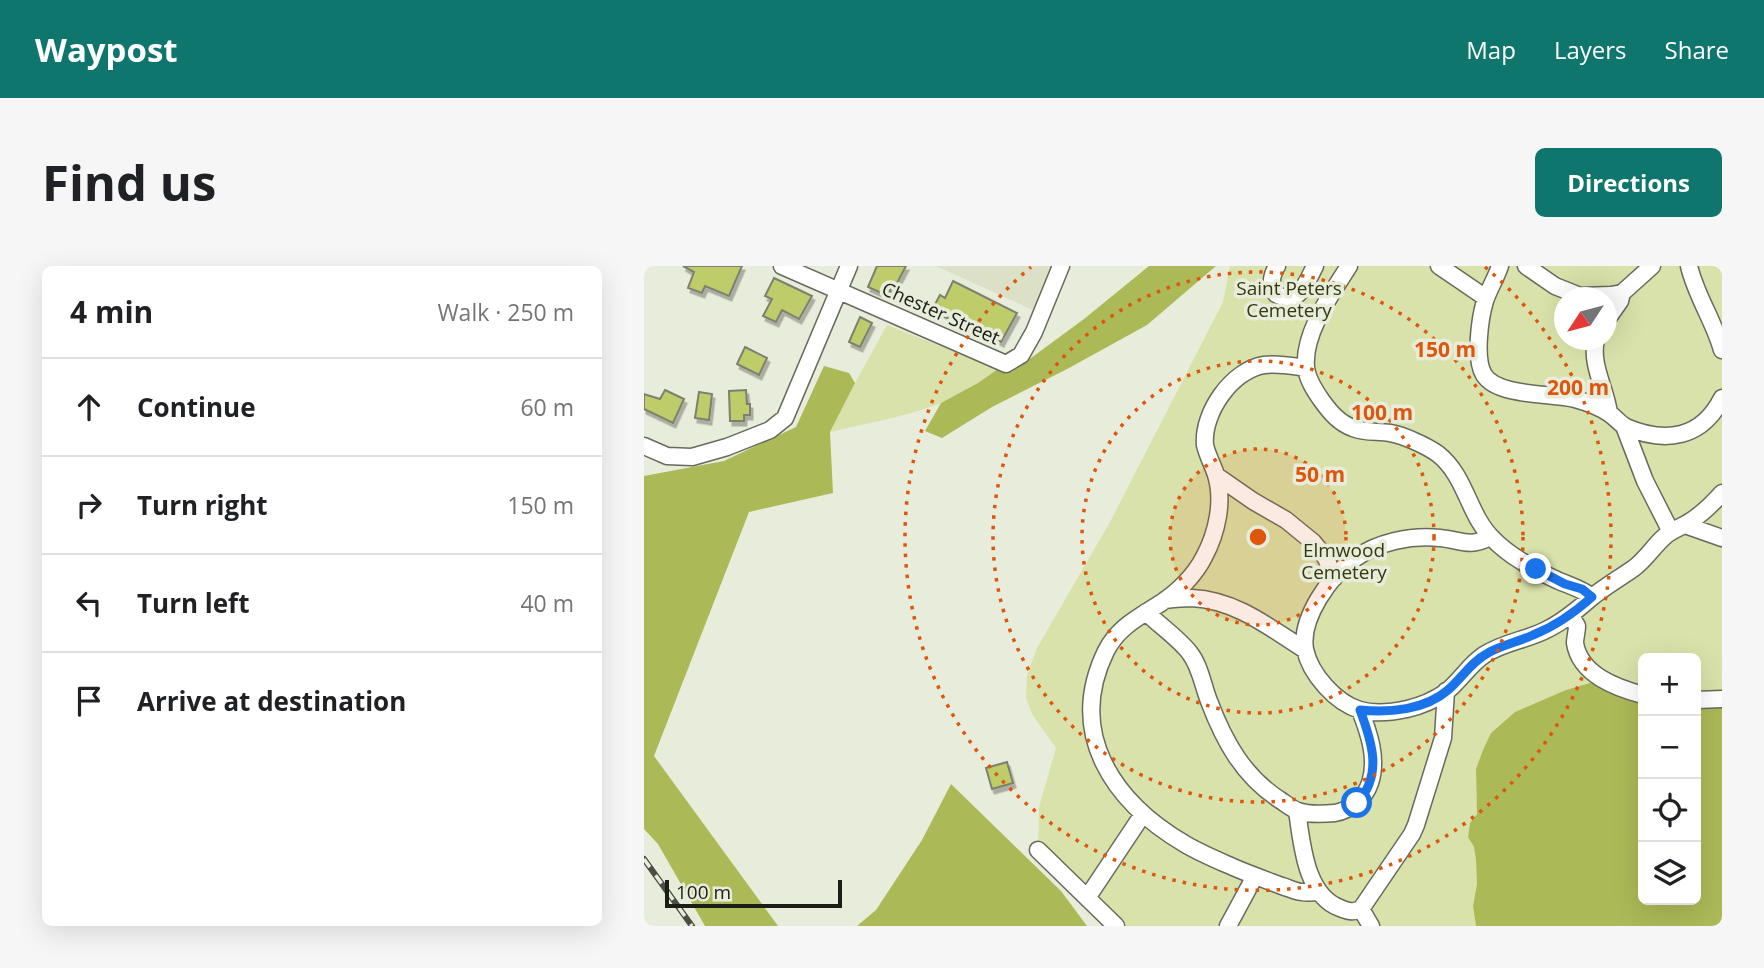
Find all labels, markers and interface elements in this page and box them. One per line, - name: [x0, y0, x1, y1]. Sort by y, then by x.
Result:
- text: Waypost: [35, 27, 178, 72]
- text: Map: [1466, 33, 1516, 66]
- text: Layers: [1554, 33, 1627, 66]
- text: Share: [1665, 33, 1729, 66]
- button: Directions: [1535, 148, 1722, 217]
- text: Find us: [42, 149, 216, 215]
- street label: Chester Street: [878, 275, 1004, 351]
- park label: Saint Peters Cemetery: [1236, 275, 1342, 323]
- north arrow: [1554, 287, 1617, 350]
- text: 4 min: [70, 291, 153, 332]
- text: Walk · 250 m: [437, 296, 574, 328]
- text: 150 m: [1414, 335, 1476, 363]
- text: 200 m: [1547, 373, 1609, 401]
- icon: ahead: [70, 388, 108, 426]
- text: Continue: [137, 389, 256, 425]
- text: 60 m: [520, 391, 574, 423]
- text: 100 m: [1351, 398, 1413, 426]
- text: 50 m: [1295, 460, 1345, 488]
- icon: right: [70, 486, 108, 524]
- text: Turn right: [137, 487, 268, 523]
- text: 150 m: [507, 489, 574, 521]
- centre of rings: [1246, 525, 1270, 549]
- park label: Elmwood Cemetery: [1301, 537, 1387, 585]
- route end: [1520, 553, 1551, 584]
- icon: left: [70, 584, 108, 622]
- text: Turn left: [137, 585, 249, 621]
- text: 40 m: [520, 587, 574, 619]
- map controls: [1638, 653, 1701, 905]
- button: +: [1638, 653, 1701, 716]
- icon: arrive: [70, 682, 108, 720]
- text: Arrive at destination: [137, 683, 406, 719]
- button: −: [1638, 716, 1701, 779]
- button: locate: [1638, 779, 1701, 842]
- route start: [1341, 787, 1372, 818]
- button: layers: [1638, 842, 1701, 905]
- scale bar: [665, 877, 842, 909]
- text: 100 m: [676, 879, 731, 905]

